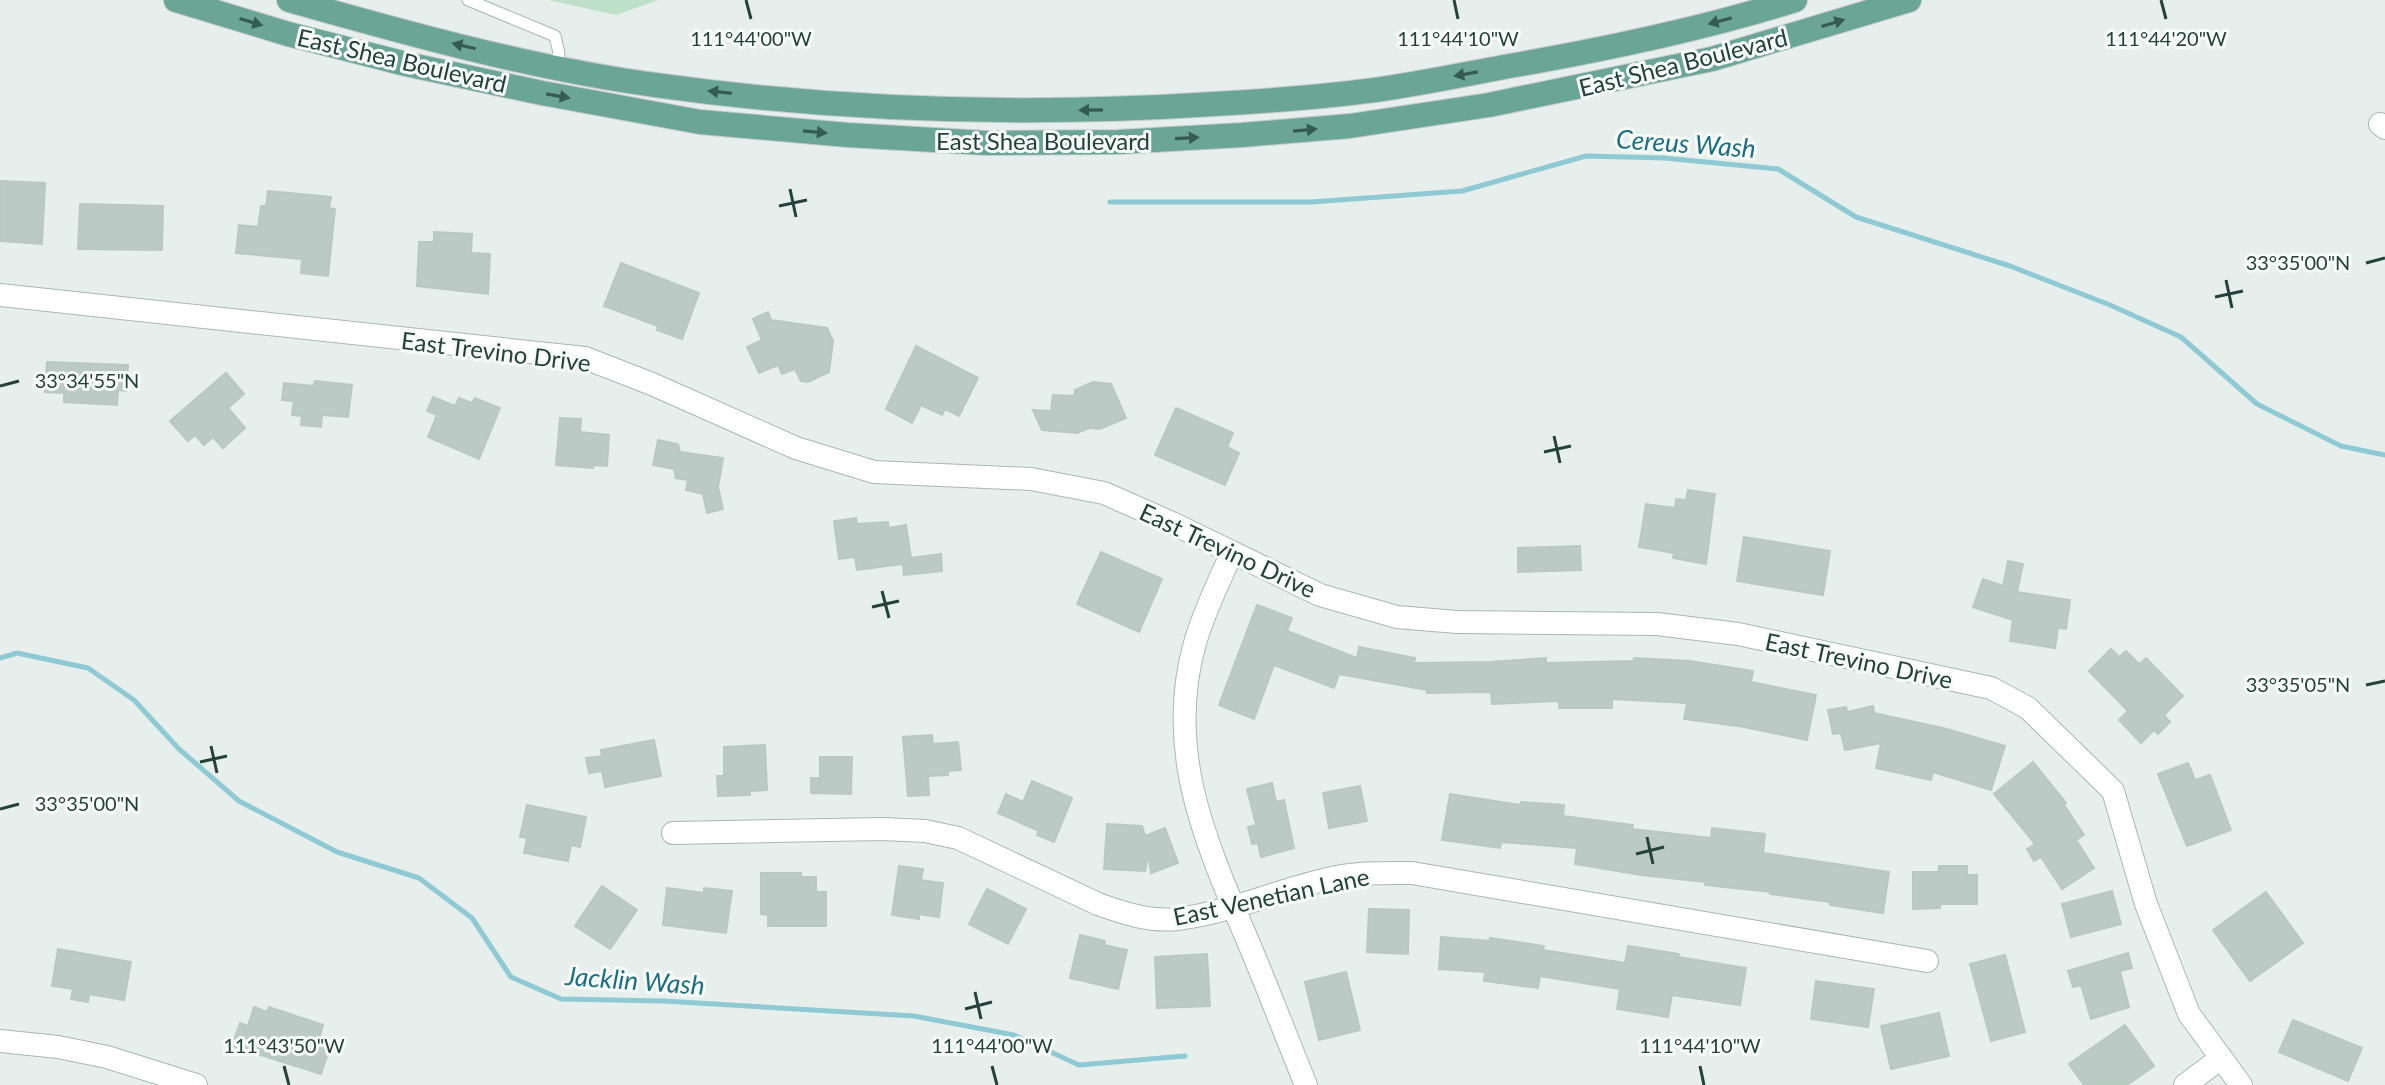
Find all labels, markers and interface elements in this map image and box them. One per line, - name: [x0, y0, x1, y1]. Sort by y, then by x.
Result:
- one-way arrow: [1708, 15, 1733, 27]
- one-way arrow: [1821, 16, 1845, 29]
- one-way arrow: [239, 17, 263, 29]
- street label: East Shea Boulevard: [295, 22, 509, 98]
- street label: East Shea Boulevard: [1576, 22, 1790, 102]
- text: 111°44'00"W: [690, 26, 812, 50]
- text: 111°44'10"W: [1397, 26, 1519, 50]
- text: 111°44'20"W: [2105, 26, 2227, 50]
- one-way arrow: [451, 39, 476, 52]
- one-way arrow: [1453, 69, 1478, 81]
- one-way arrow: [707, 86, 732, 99]
- one-way arrow: [546, 90, 571, 103]
- one-way arrow: [1078, 104, 1103, 117]
- water label: Cereus Wash: [1615, 122, 1757, 164]
- one-way arrow: [1293, 123, 1318, 136]
- one-way arrow: [803, 126, 828, 139]
- street label: East Shea Boulevard: [936, 126, 1150, 155]
- one-way arrow: [1175, 131, 1200, 144]
- text: 33°35'00"N: [2246, 250, 2350, 274]
- street label: East Trevino Drive: [400, 325, 592, 377]
- text: 33°34'55"N: [35, 368, 139, 392]
- street label: East Trevino Drive: [1135, 497, 1321, 603]
- street label: East Trevino Drive: [1763, 626, 1955, 694]
- text: 33°35'05"N: [2246, 672, 2350, 696]
- text: 33°35'00"N: [35, 791, 139, 815]
- street label: East Venetian Lane: [1170, 861, 1372, 931]
- water label: Jacklin Wash: [563, 959, 706, 1001]
- text: 111°43'50"W: [223, 1033, 345, 1057]
- text: 111°44'00"W: [931, 1033, 1053, 1057]
- text: 111°44'10"W: [1639, 1033, 1761, 1057]

